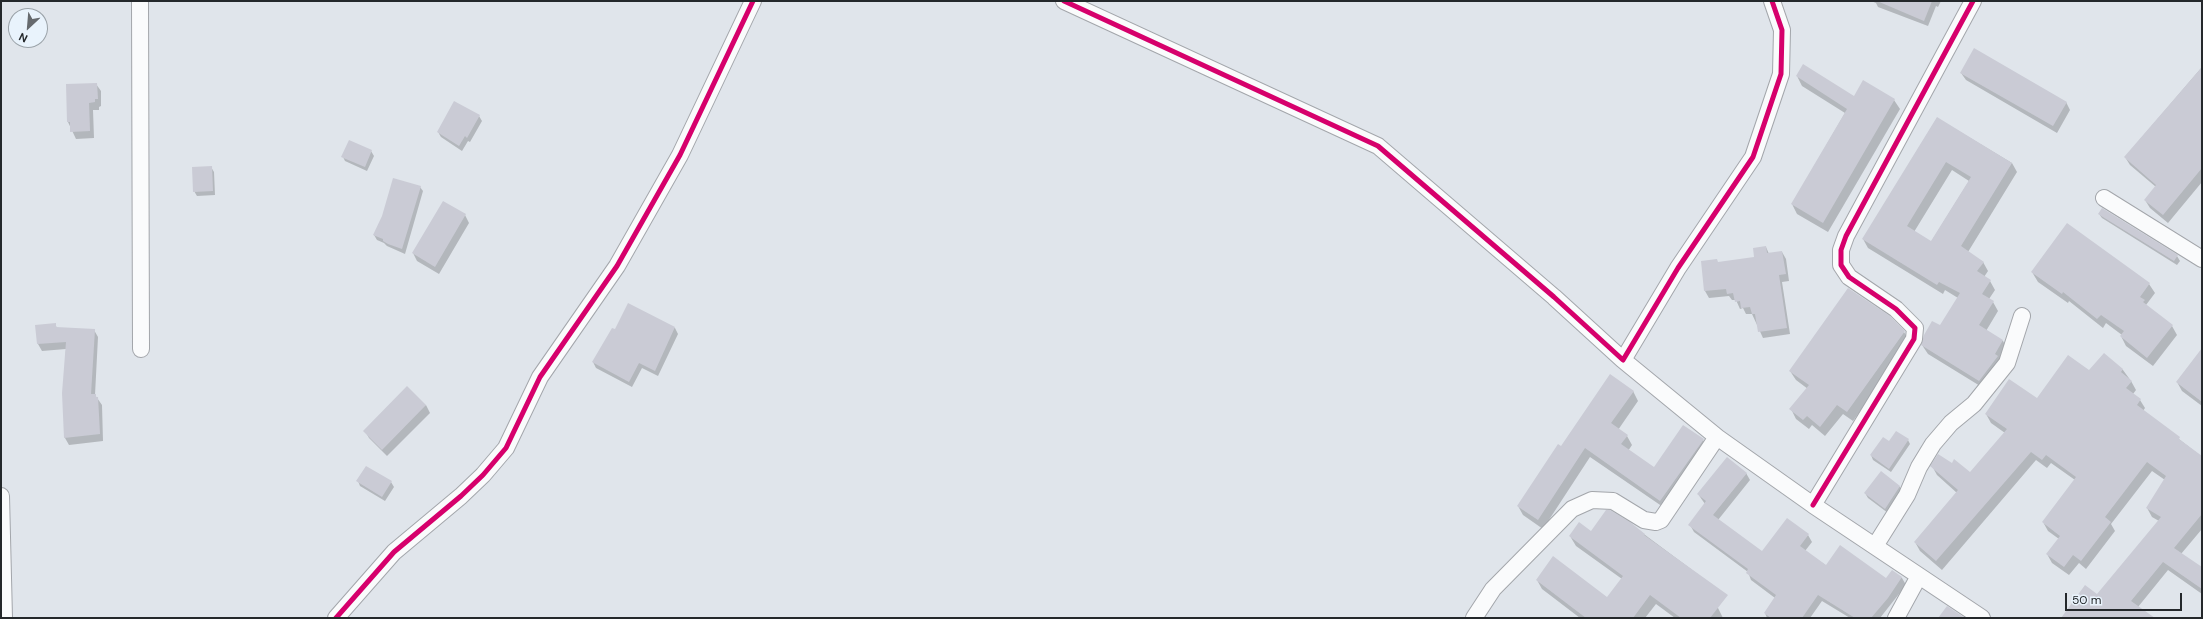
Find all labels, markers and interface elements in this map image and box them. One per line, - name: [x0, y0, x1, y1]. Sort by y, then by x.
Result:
- north arrow: [8, 8, 48, 48]
- text: N: [17, 30, 30, 46]
- scale bar: [2067, 585, 2184, 611]
- text: 50 m: [2072, 592, 2101, 608]

